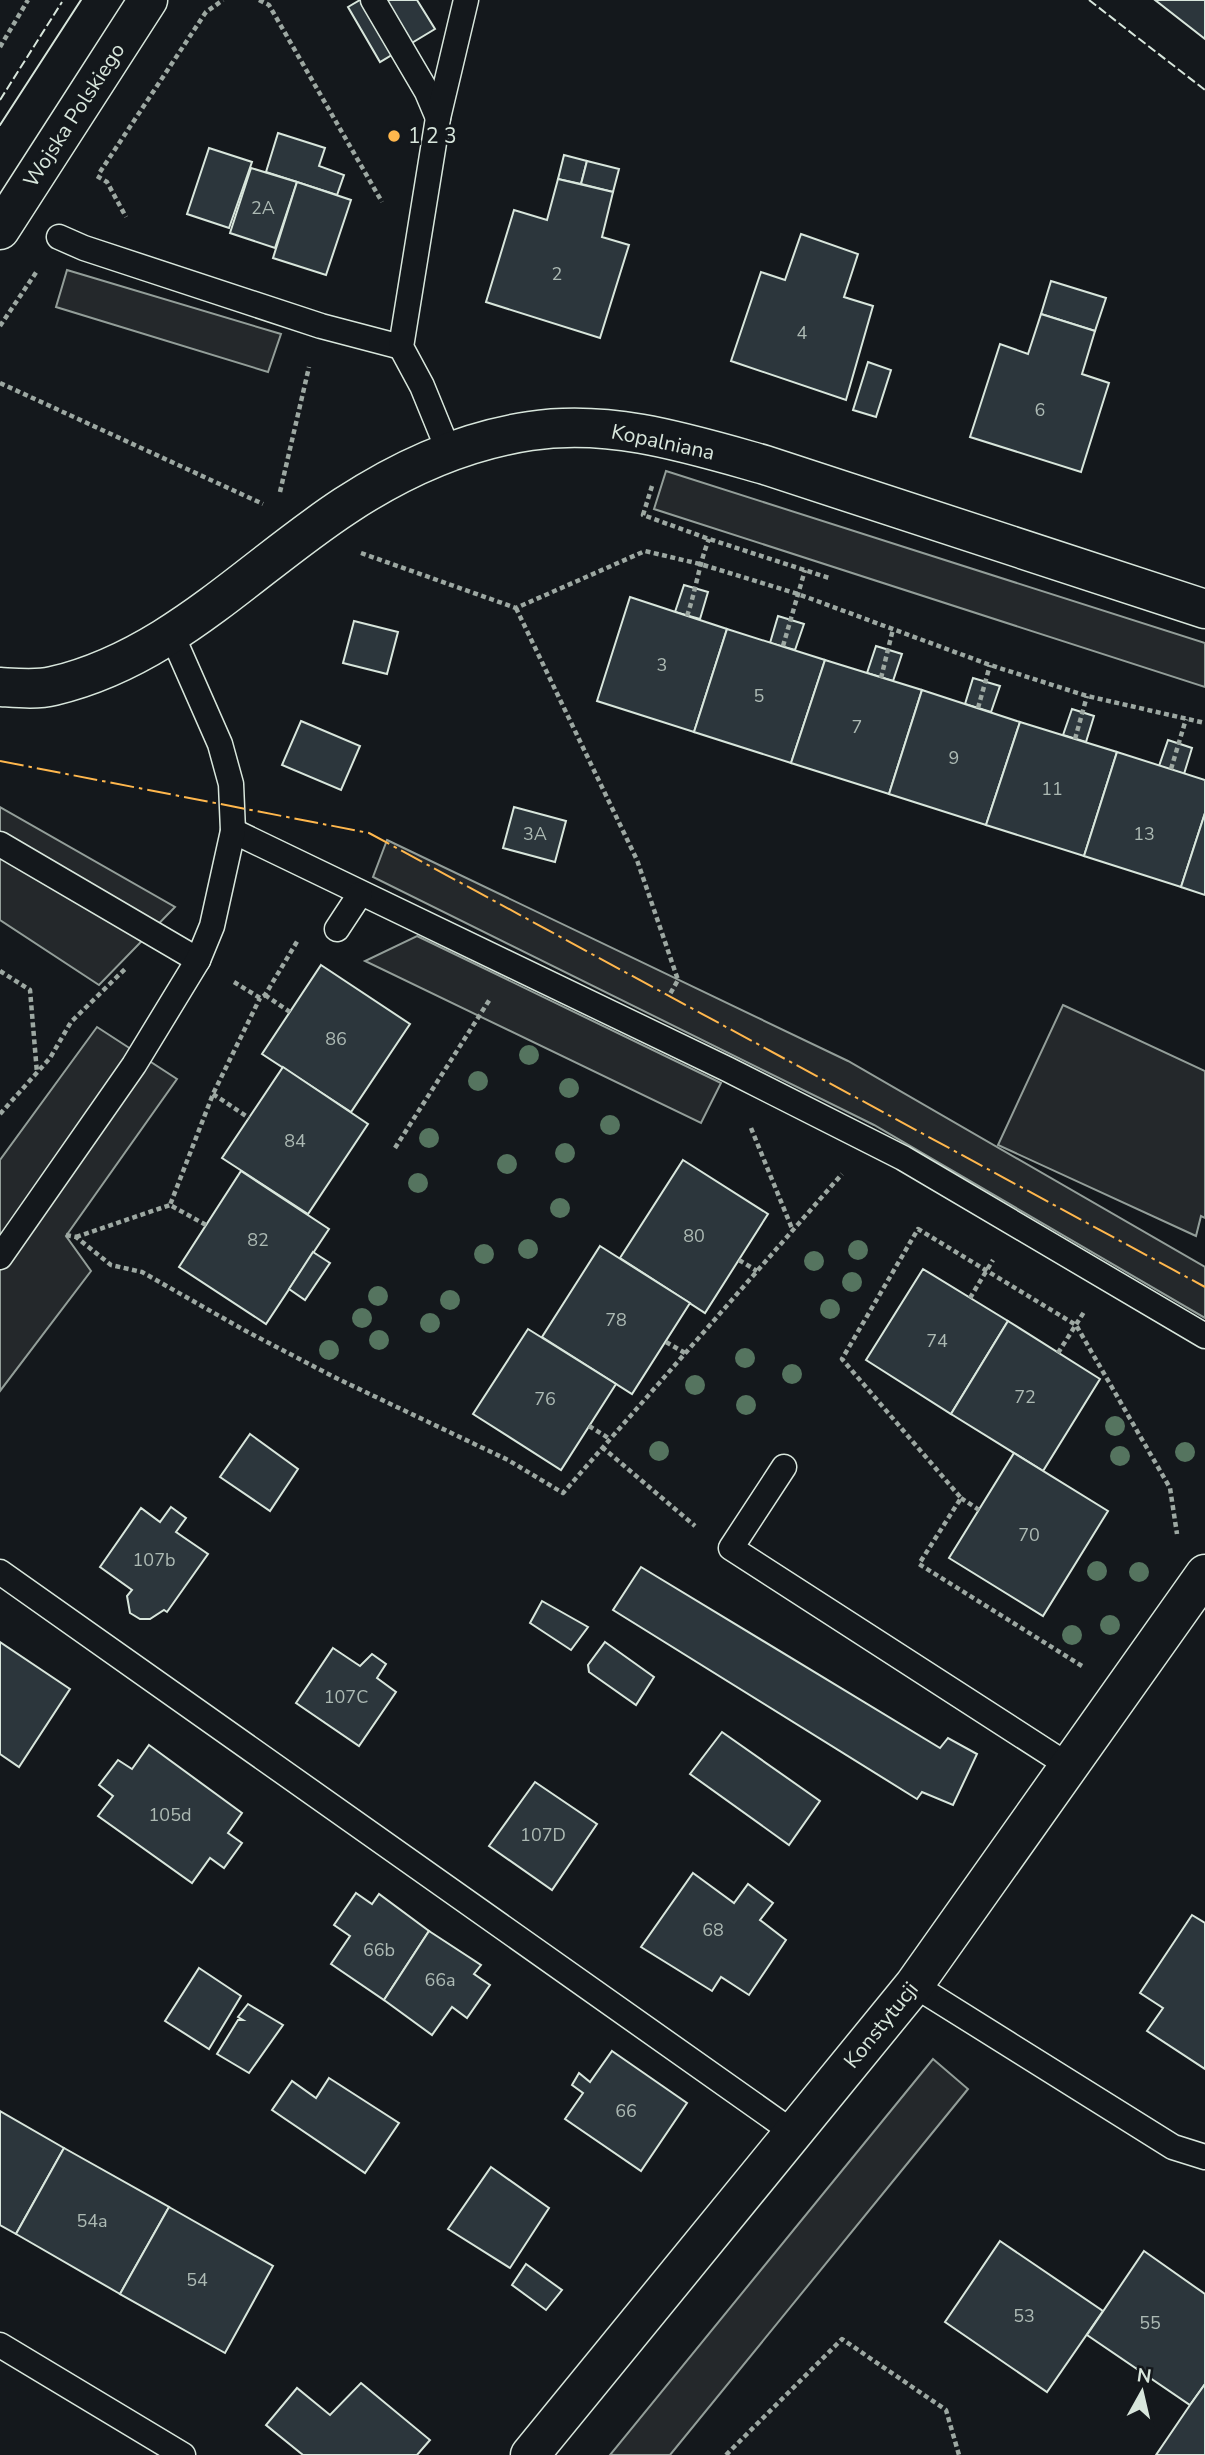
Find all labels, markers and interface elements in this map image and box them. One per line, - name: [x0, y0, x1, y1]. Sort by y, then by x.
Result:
- street label: Wojska Polskiego: [17, 37, 131, 193]
- place label: 1 2 3: [408, 122, 457, 150]
- marker: 1 2 3: [386, 128, 402, 144]
- house number: 2A: [251, 196, 275, 220]
- house number: 2: [552, 262, 562, 286]
- house number: 4: [797, 321, 808, 345]
- house number: 6: [1035, 398, 1045, 422]
- street label: Kopalniana: [609, 417, 717, 467]
- house number: 3: [657, 653, 667, 677]
- house number: 5: [754, 684, 764, 708]
- house number: 7: [852, 715, 862, 739]
- house number: 9: [949, 746, 959, 770]
- house number: 11: [1041, 777, 1063, 801]
- house number: 3A: [523, 822, 547, 846]
- house number: 13: [1133, 822, 1155, 846]
- house number: 86: [325, 1027, 347, 1051]
- house number: 84: [284, 1129, 306, 1153]
- house number: 80: [683, 1224, 705, 1248]
- house number: 82: [247, 1228, 269, 1252]
- house number: 78: [605, 1308, 627, 1332]
- house number: 74: [926, 1329, 948, 1353]
- house number: 72: [1014, 1385, 1036, 1409]
- house number: 76: [534, 1387, 556, 1411]
- house number: 70: [1018, 1523, 1040, 1547]
- house number: 107b: [133, 1548, 175, 1572]
- house number: 107C: [324, 1685, 368, 1709]
- house number: 105d: [149, 1803, 191, 1827]
- house number: 107D: [520, 1823, 566, 1847]
- house number: 68: [702, 1918, 724, 1942]
- house number: 66b: [363, 1938, 395, 1962]
- house number: 66a: [424, 1968, 456, 1992]
- street label: Konstytucji: [838, 1976, 924, 2074]
- house number: 66: [615, 2099, 637, 2123]
- house number: 54a: [76, 2209, 108, 2233]
- house number: 54: [186, 2268, 208, 2292]
- house number: 53: [1013, 2304, 1035, 2328]
- house number: 55: [1139, 2311, 1161, 2335]
- north arrow: [1107, 2357, 1177, 2427]
- text: N: [1135, 2362, 1153, 2390]

